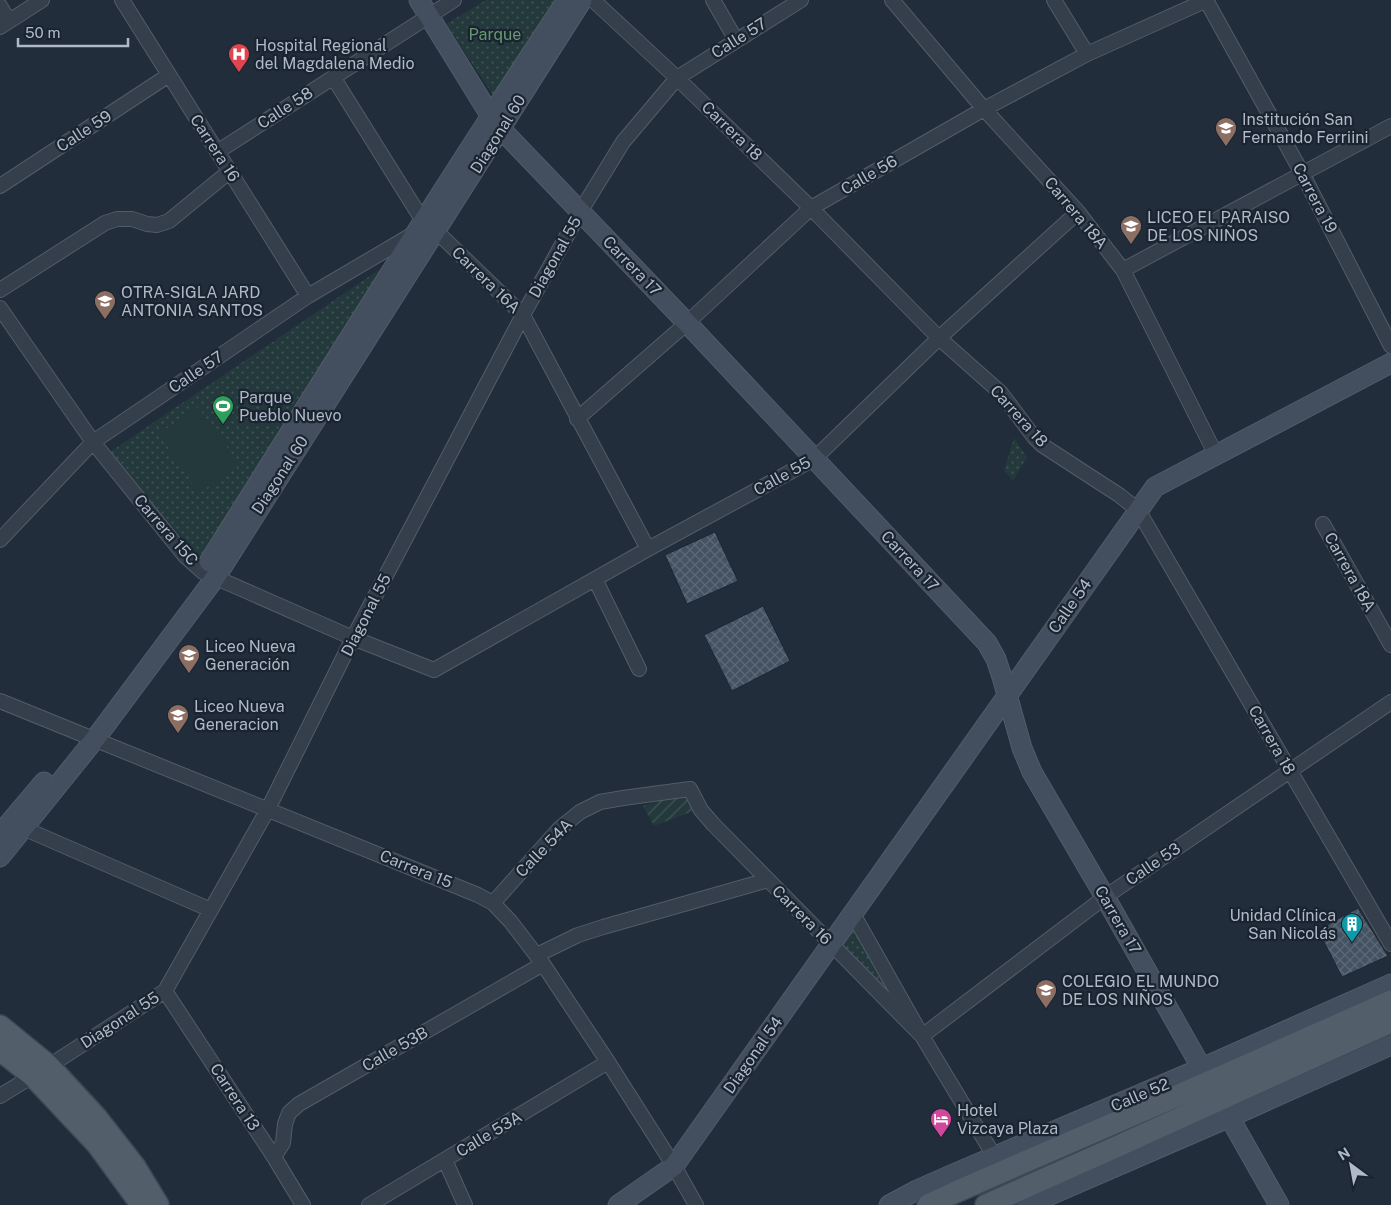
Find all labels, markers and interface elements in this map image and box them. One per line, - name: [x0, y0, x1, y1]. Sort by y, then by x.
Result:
- street label: Calle 57: [708, 14, 770, 62]
- scale bar: [18, 15, 128, 47]
- text: 50 m: [25, 24, 60, 41]
- park label: Parque: [469, 25, 521, 44]
- place label: Hospital Regional del Magdalena Medio: [255, 36, 415, 73]
- hospital icon: Hospital Regional del Magdalena Medio: [227, 42, 251, 73]
- street label: Calle 58: [254, 83, 316, 133]
- street label: Diagonal 60: [466, 91, 530, 177]
- street label: Carrera 18: [698, 97, 766, 165]
- street label: Calle 59: [53, 106, 115, 156]
- place label: Institución San Fernando Ferriini: [1242, 110, 1368, 147]
- street label: Carrera 16: [186, 111, 244, 185]
- school or university icon: Institución San Fernando Ferriini: [1214, 116, 1238, 147]
- street label: Calle 56: [837, 151, 901, 199]
- street label: Carrera 19: [1289, 160, 1341, 236]
- street label: Carrera 18A: [1040, 173, 1112, 253]
- place label: LICEO EL PARAISO DE LOS NIÑOS: [1147, 208, 1290, 245]
- street label: Diagonal 55: [525, 213, 585, 301]
- school or university icon: LICEO EL PARAISO DE LOS NIÑOS: [1119, 214, 1143, 245]
- street label: Carrera 17: [599, 232, 665, 300]
- street label: Carrera 16A: [448, 243, 524, 317]
- place label: OTRA-SIGLA JARD ANTONIA SANTOS: [121, 283, 263, 320]
- school or university icon: OTRA-SIGLA JARD ANTONIA SANTOS: [93, 289, 117, 320]
- street label: Calle 57: [165, 347, 227, 397]
- street label: Carrera 18: [986, 381, 1052, 451]
- place label: Parque Pueblo Nuevo: [239, 388, 342, 425]
- sports icon: Parque Pueblo Nuevo: [211, 394, 235, 425]
- street label: Diagonal 60: [248, 432, 312, 518]
- street label: Calle 55: [750, 453, 814, 499]
- street label: Carrera 15C: [130, 491, 202, 569]
- street label: Carrera 17: [877, 527, 943, 595]
- street label: Carrera 18A: [1320, 529, 1380, 615]
- street label: Diagonal 55: [337, 571, 395, 659]
- street label: Calle 54: [1044, 575, 1096, 637]
- place label: Liceo Nueva Generación: [205, 637, 296, 674]
- school or university icon: Liceo Nueva Generación: [177, 643, 201, 674]
- place label: Liceo Nueva Generacion: [194, 697, 285, 734]
- street label: Carrera 18: [1245, 702, 1299, 778]
- school or university icon: Liceo Nueva Generacion: [166, 703, 190, 734]
- street label: Calle 54A: [512, 815, 576, 881]
- street label: Calle 53: [1122, 839, 1184, 889]
- street label: Carrera 15: [377, 846, 455, 892]
- street label: Carrera 16: [768, 881, 836, 949]
- street label: Carrera 17: [1091, 882, 1145, 958]
- place label: Unidad Clínica San Nicolás: [1229, 906, 1336, 943]
- building icon: Unidad Clínica San Nicolás: [1340, 912, 1364, 943]
- place label: COLEGIO EL MUNDO DE LOS NIÑOS: [1062, 972, 1219, 1009]
- school or university icon: COLEGIO EL MUNDO DE LOS NIÑOS: [1034, 978, 1058, 1009]
- street label: Diagonal 55: [77, 988, 163, 1052]
- street label: Diagonal 54: [719, 1013, 787, 1097]
- street label: Calle 53B: [359, 1023, 431, 1075]
- street label: Carrera 13: [206, 1060, 264, 1134]
- street label: Calle 52: [1108, 1074, 1172, 1116]
- place label: Hotel Vizcaya Plaza: [957, 1101, 1058, 1138]
- street label: Calle 53A: [453, 1107, 525, 1161]
- hotel icon: Hotel Vizcaya Plaza: [929, 1107, 953, 1138]
- north arrow: [1326, 1140, 1376, 1190]
- text: N: [1335, 1144, 1353, 1164]

